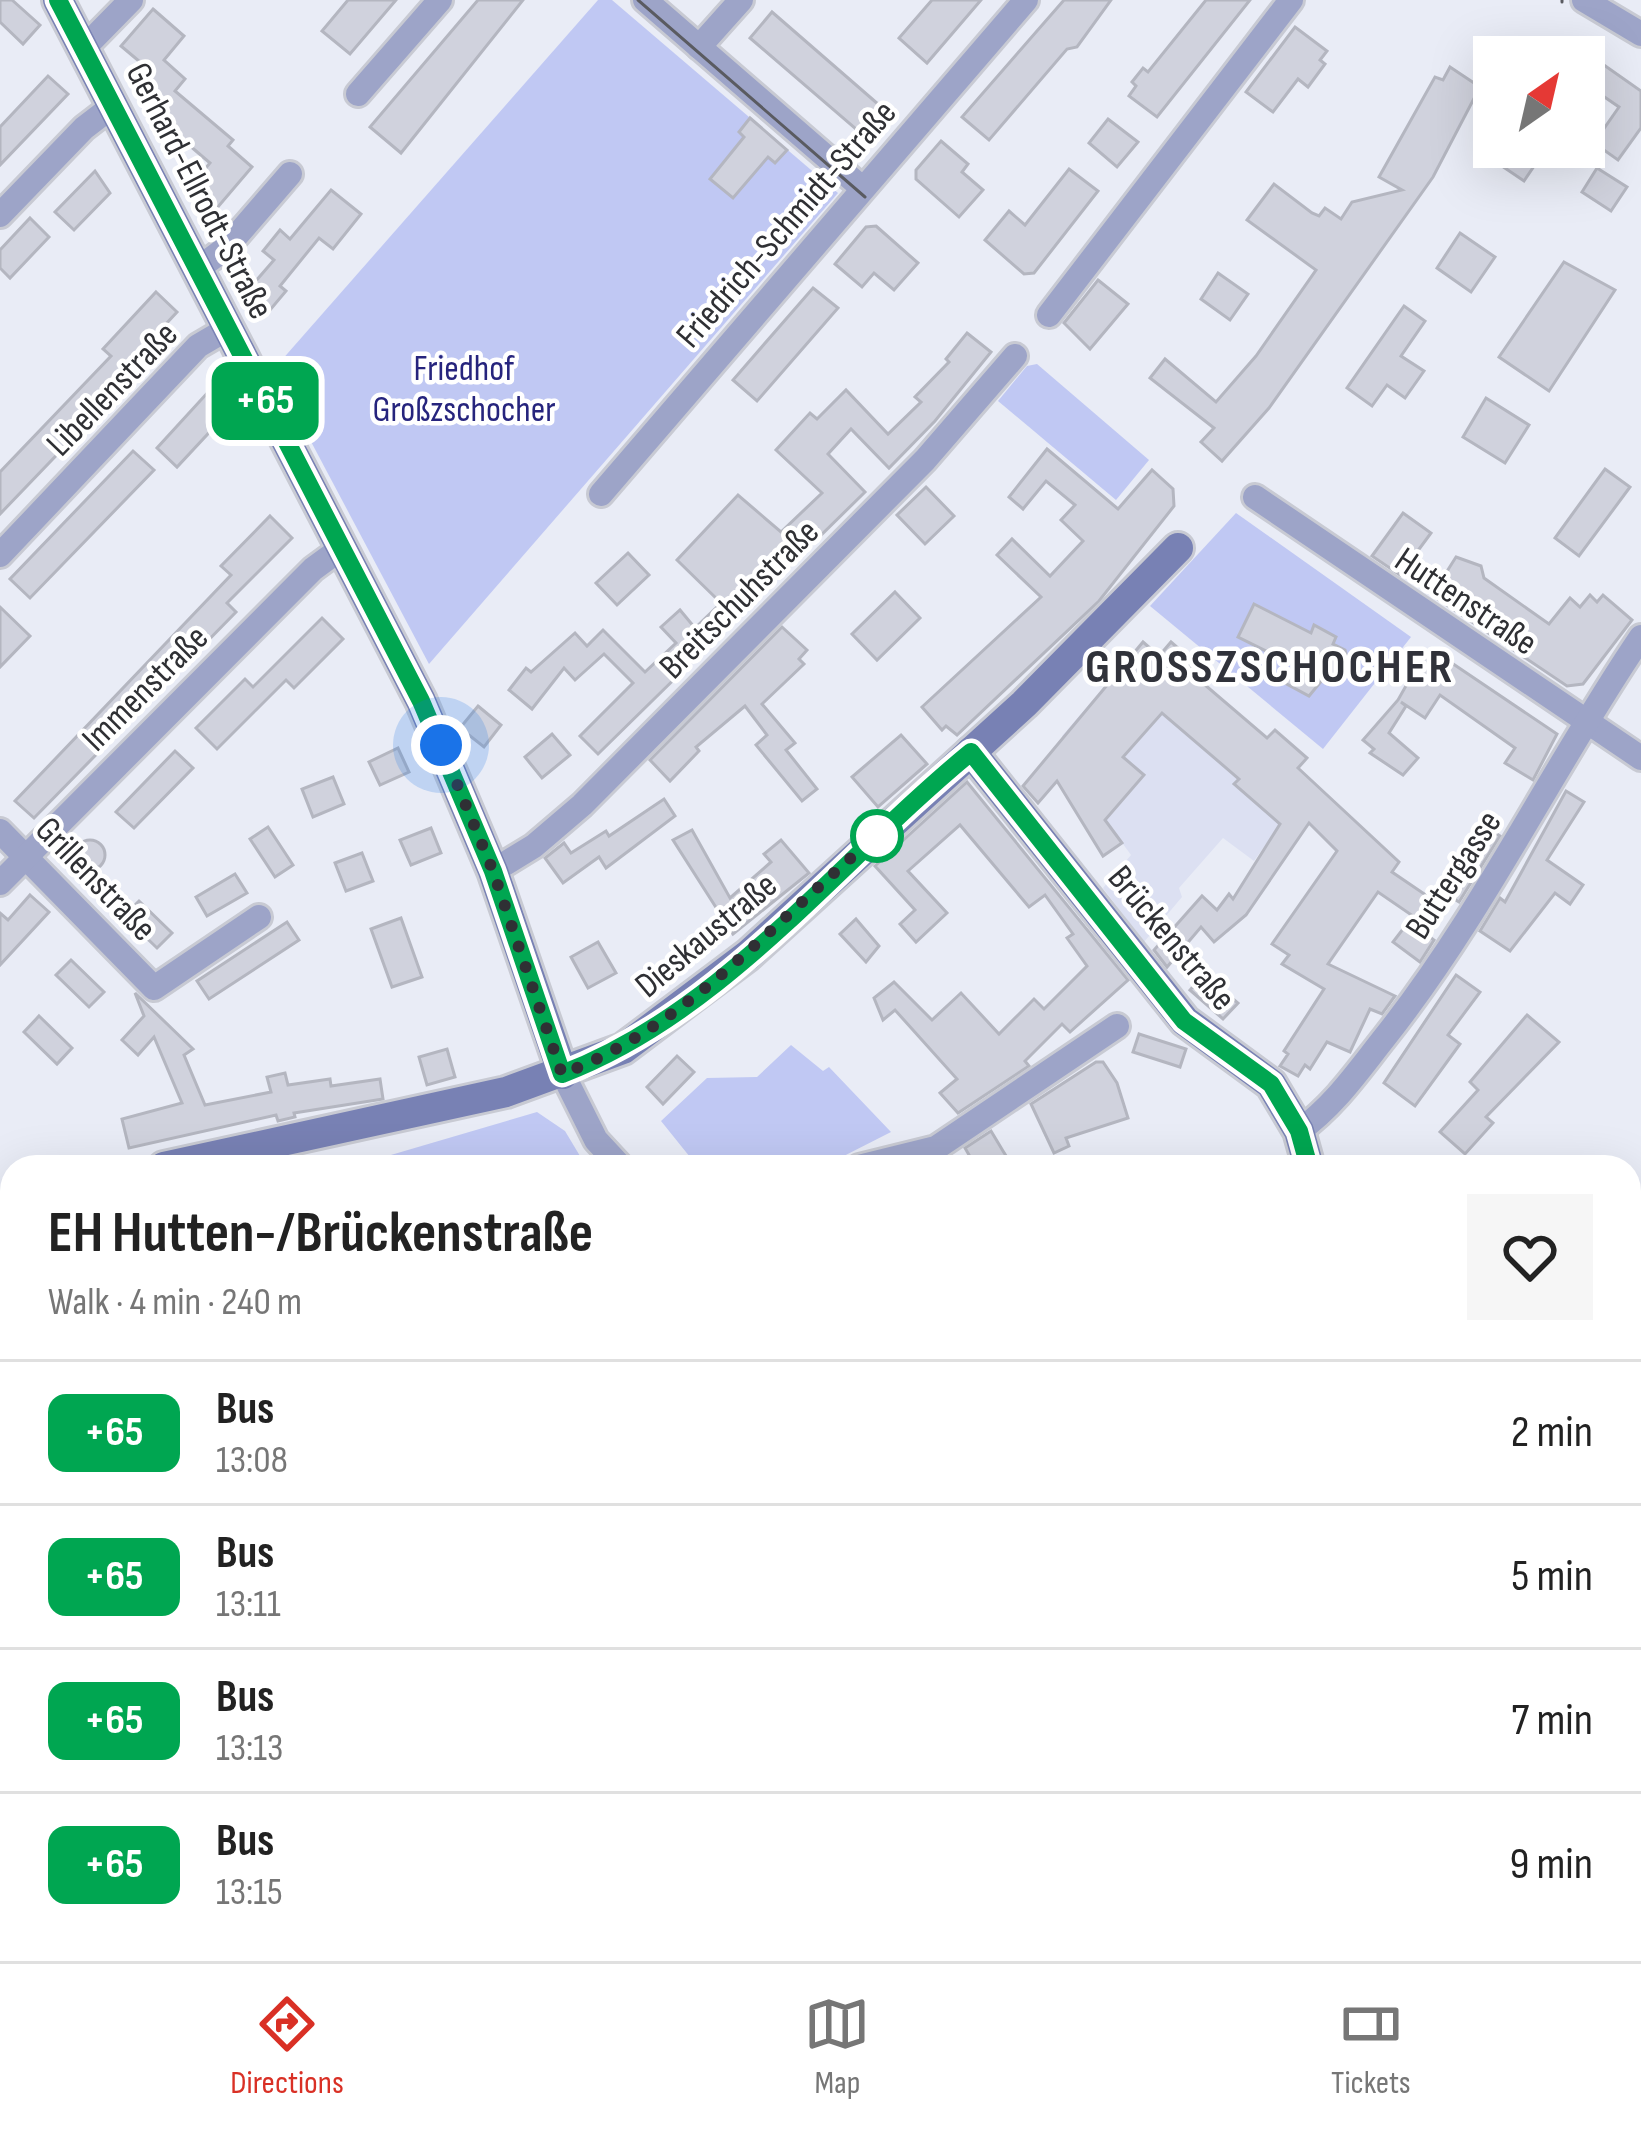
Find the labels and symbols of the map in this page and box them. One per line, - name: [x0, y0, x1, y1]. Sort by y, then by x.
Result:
- north arrow: [1473, 36, 1605, 168]
- street label: Gerhard-Ellrodt-Straße: [116, 56, 282, 326]
- street label: Friedrich-Schmidt-Straße: [668, 92, 906, 357]
- street label: Libellenstraße: [38, 314, 187, 466]
- park label: Friedhof Großzschocher: [372, 348, 556, 432]
- line badge: +65: [196, 362, 334, 440]
- street label: Breitschuhstraße: [651, 511, 829, 689]
- street label: Huttenstraße: [1386, 539, 1545, 665]
- street label: Immenstraße: [74, 617, 218, 761]
- district label: GROSSZSCHOCHER: [1085, 639, 1455, 696]
- your location: [411, 715, 471, 775]
- street label: Buttergasse: [1397, 803, 1511, 948]
- street label: Grillenstraße: [26, 809, 165, 951]
- unlabelled marker: [852, 811, 902, 861]
- street label: Brückenstraße: [1098, 857, 1244, 1020]
- street label: Dieskaustraße: [627, 864, 786, 1008]

